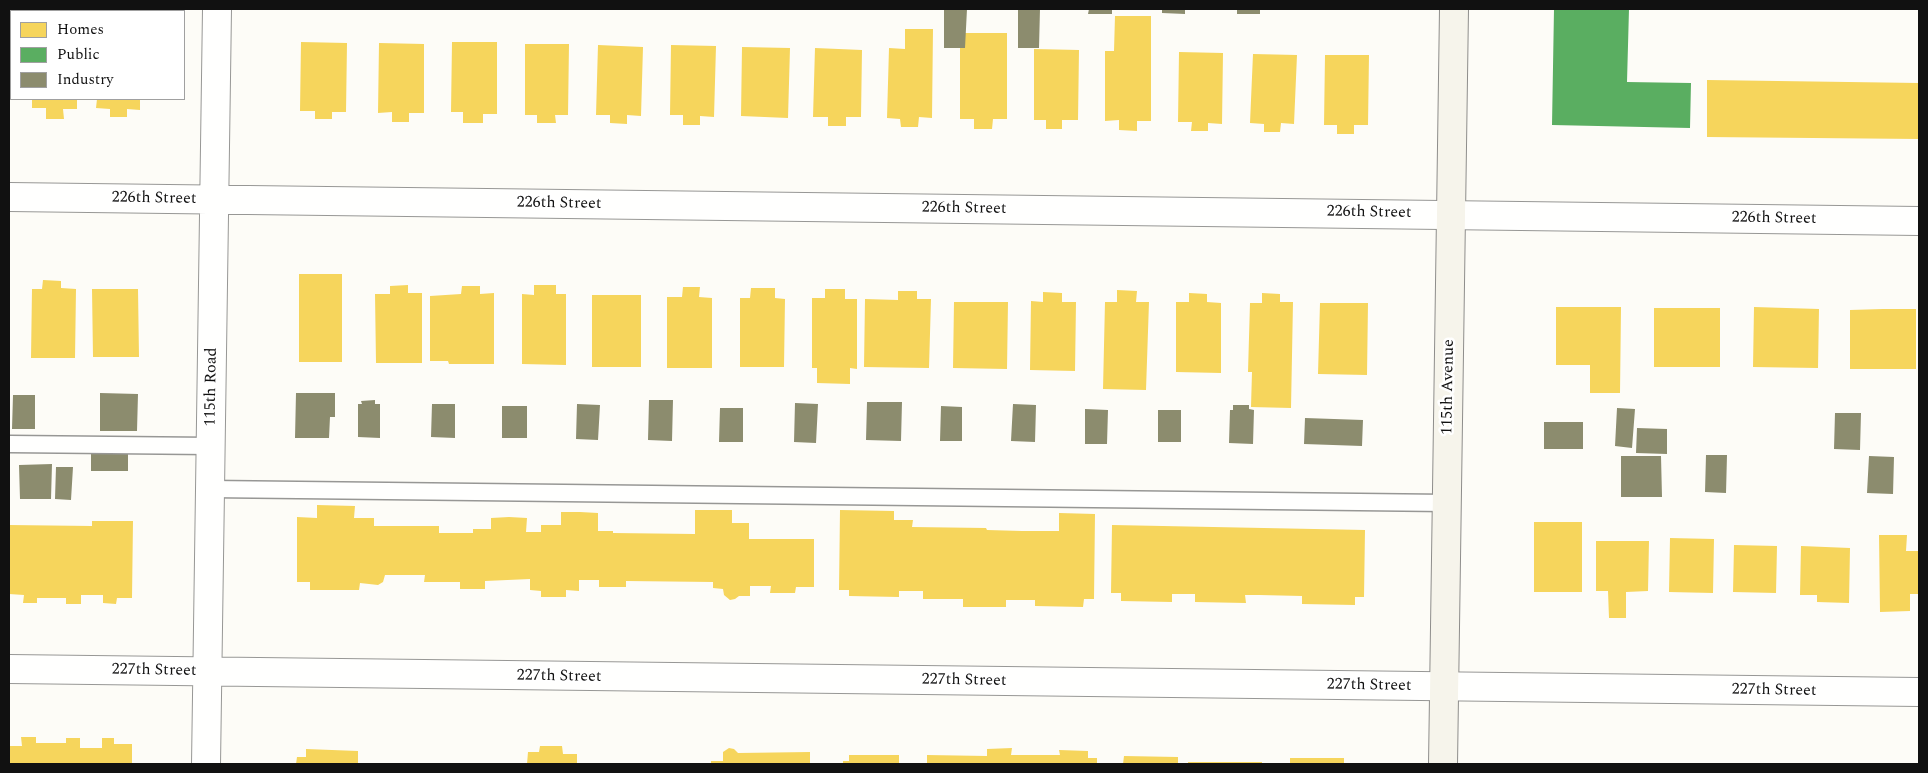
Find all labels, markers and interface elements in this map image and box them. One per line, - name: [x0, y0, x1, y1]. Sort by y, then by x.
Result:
- legend: [10, 10, 185, 100]
- text: Homes: [57, 18, 104, 41]
- text: Public: [57, 43, 100, 66]
- text: Industry: [57, 68, 113, 91]
- street label: 226th Street: [111, 189, 197, 209]
- street label: 226th Street: [516, 194, 602, 214]
- street label: 226th Street: [921, 199, 1007, 219]
- street label: 226th Street: [1326, 203, 1412, 223]
- street label: 226th Street: [1731, 209, 1817, 229]
- street label: 115th Avenue: [1439, 339, 1459, 435]
- street label: 115th Road: [202, 347, 222, 427]
- street label: 227th Street: [111, 661, 197, 681]
- street label: 227th Street: [516, 667, 602, 687]
- street label: 227th Street: [921, 671, 1007, 691]
- street label: 227th Street: [1326, 676, 1412, 696]
- street label: 227th Street: [1731, 681, 1817, 701]

